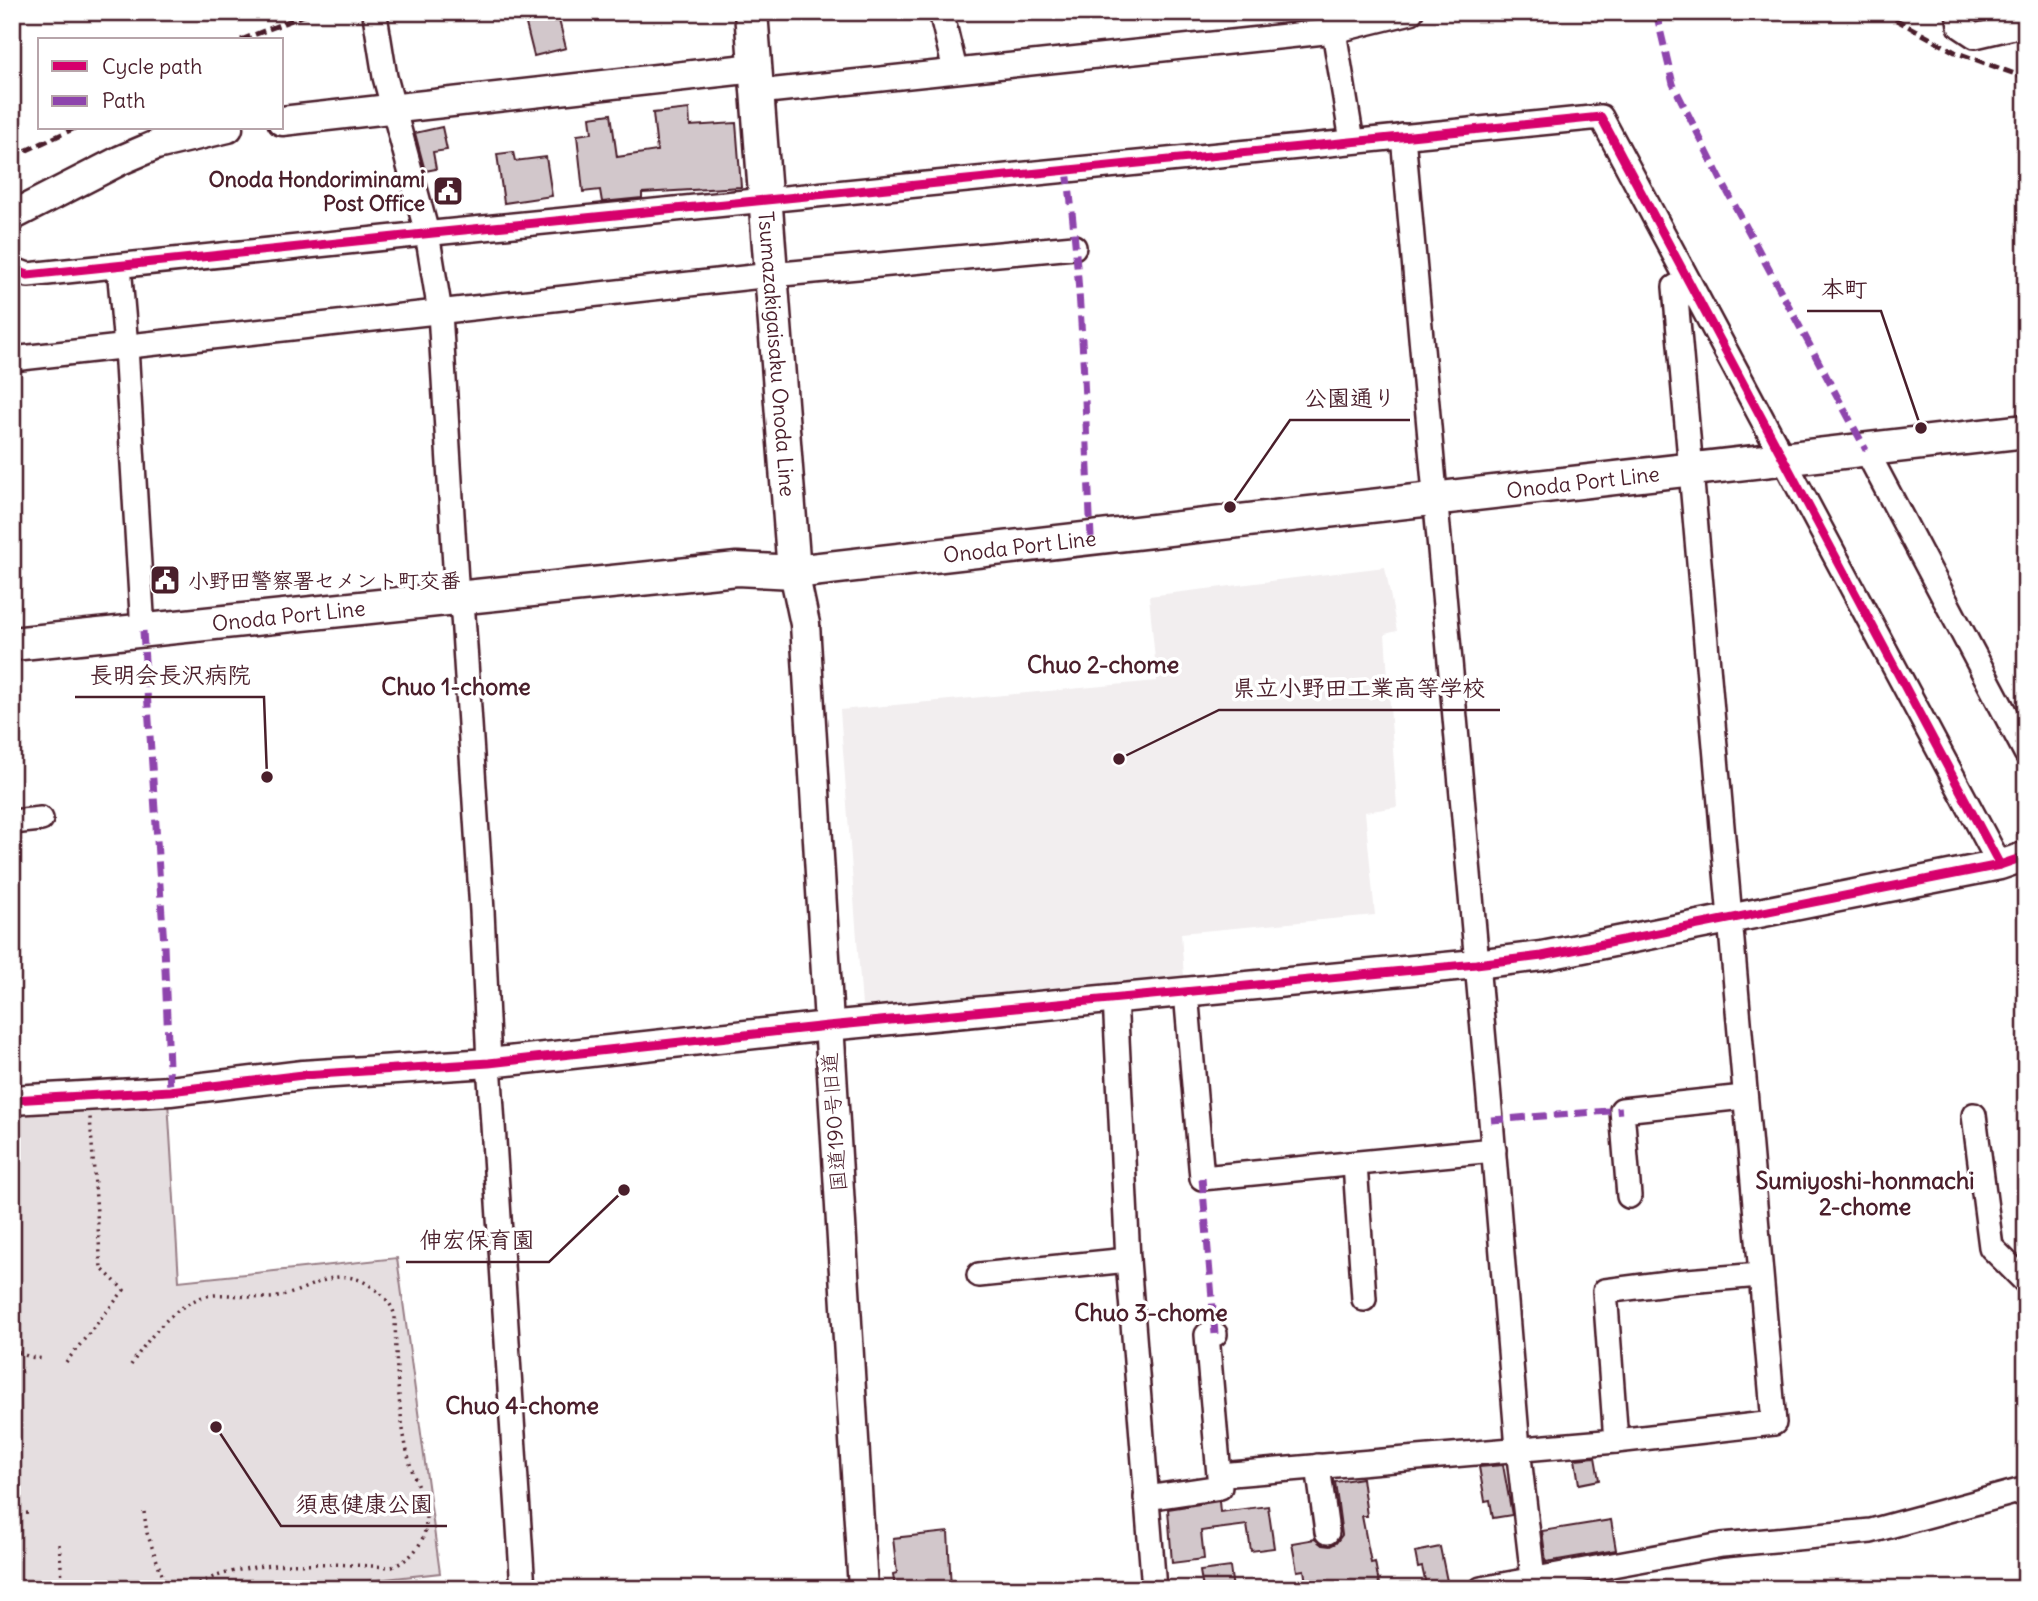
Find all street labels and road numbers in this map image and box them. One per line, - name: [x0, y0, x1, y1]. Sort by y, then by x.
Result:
- street label: Tsumazakigaisaku Onoda Line: [753, 210, 802, 498]
- street label: Onoda Port Line: [1505, 460, 1661, 504]
- street label: Onoda Port Line: [942, 524, 1098, 568]
- street label: Onoda Port Line: [211, 594, 366, 637]
- street label: 国道190号旧道: [816, 1052, 852, 1192]

